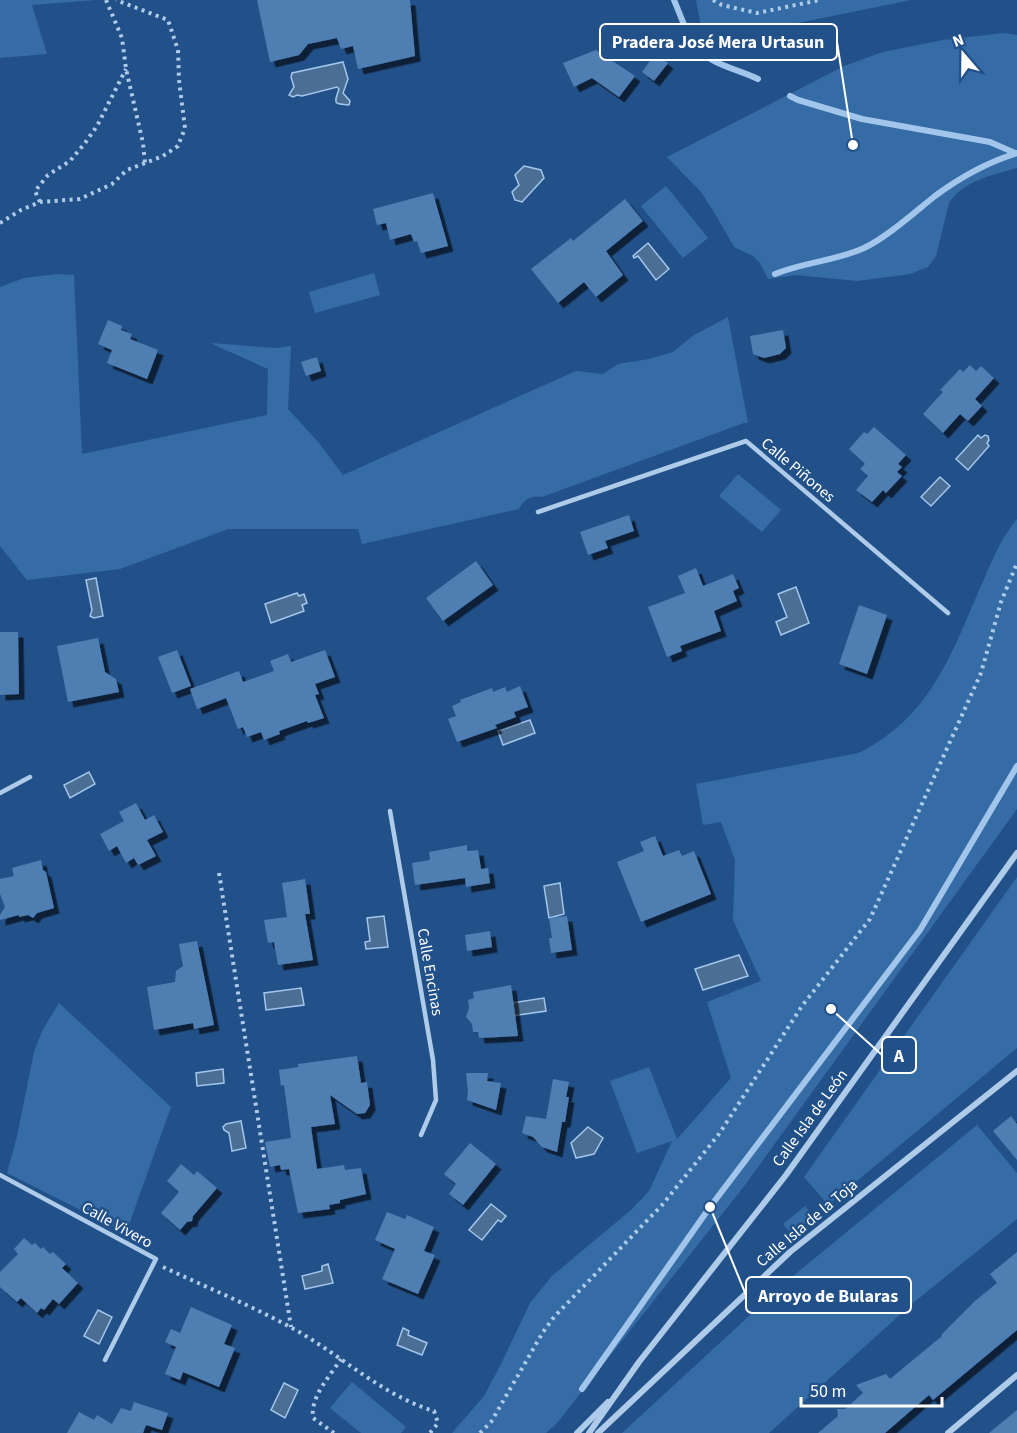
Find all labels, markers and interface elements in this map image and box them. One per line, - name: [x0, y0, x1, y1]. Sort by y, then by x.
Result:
- callout: Pradera José Mera Urtasun: [600, 24, 837, 60]
- north arrow: [933, 24, 993, 84]
- text: N: [949, 29, 967, 53]
- text: Pradera José Mera Urtasun: [612, 30, 824, 55]
- street label: Calle Piñones: [756, 433, 840, 508]
- street label: Calle Encinas: [411, 927, 449, 1018]
- callout: A: [882, 1037, 916, 1073]
- text: A: [893, 1044, 905, 1069]
- street label: Calle Isla de León: [767, 1065, 853, 1171]
- street label: Calle Isla de la Toja: [752, 1174, 862, 1272]
- street label: Calle Vivero: [78, 1196, 156, 1254]
- callout: Arroyo de Bularas: [746, 1277, 911, 1313]
- text: Arroyo de Bularas: [757, 1284, 898, 1309]
- scale bar: [801, 1370, 942, 1408]
- text: 50 m: [810, 1379, 846, 1404]

